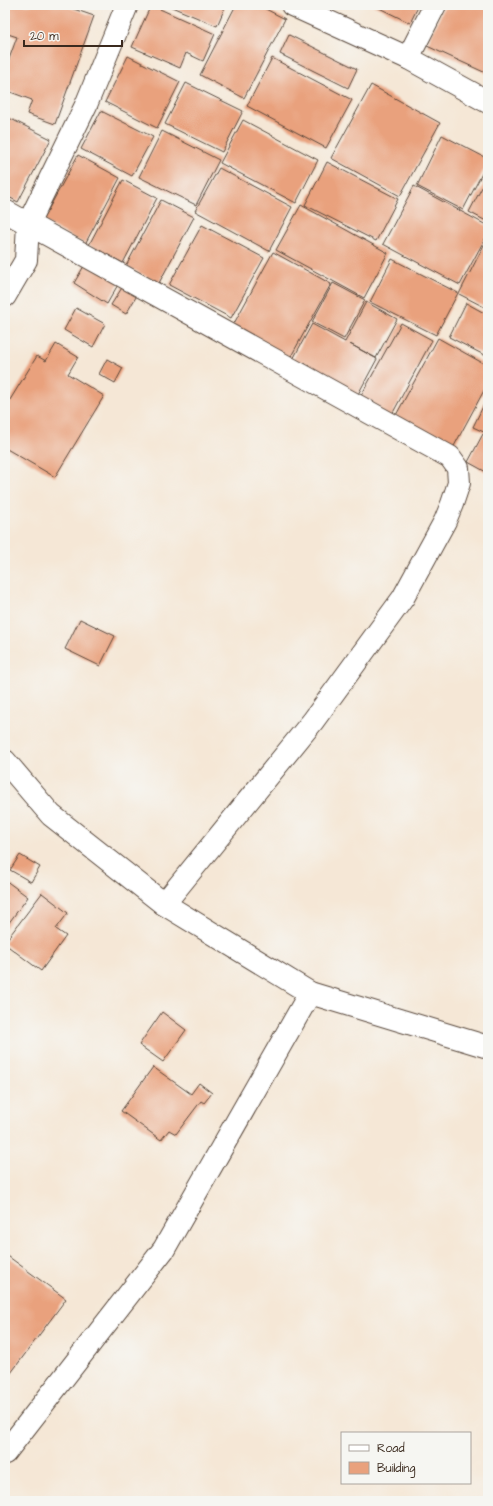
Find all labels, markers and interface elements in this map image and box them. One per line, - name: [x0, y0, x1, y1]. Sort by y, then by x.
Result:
- scale bar: [24, 22, 122, 48]
- text: 20 m: [30, 28, 59, 45]
- legend: [341, 1432, 471, 1484]
- text: Road: [377, 1440, 405, 1457]
- text: Building: [377, 1460, 415, 1478]

